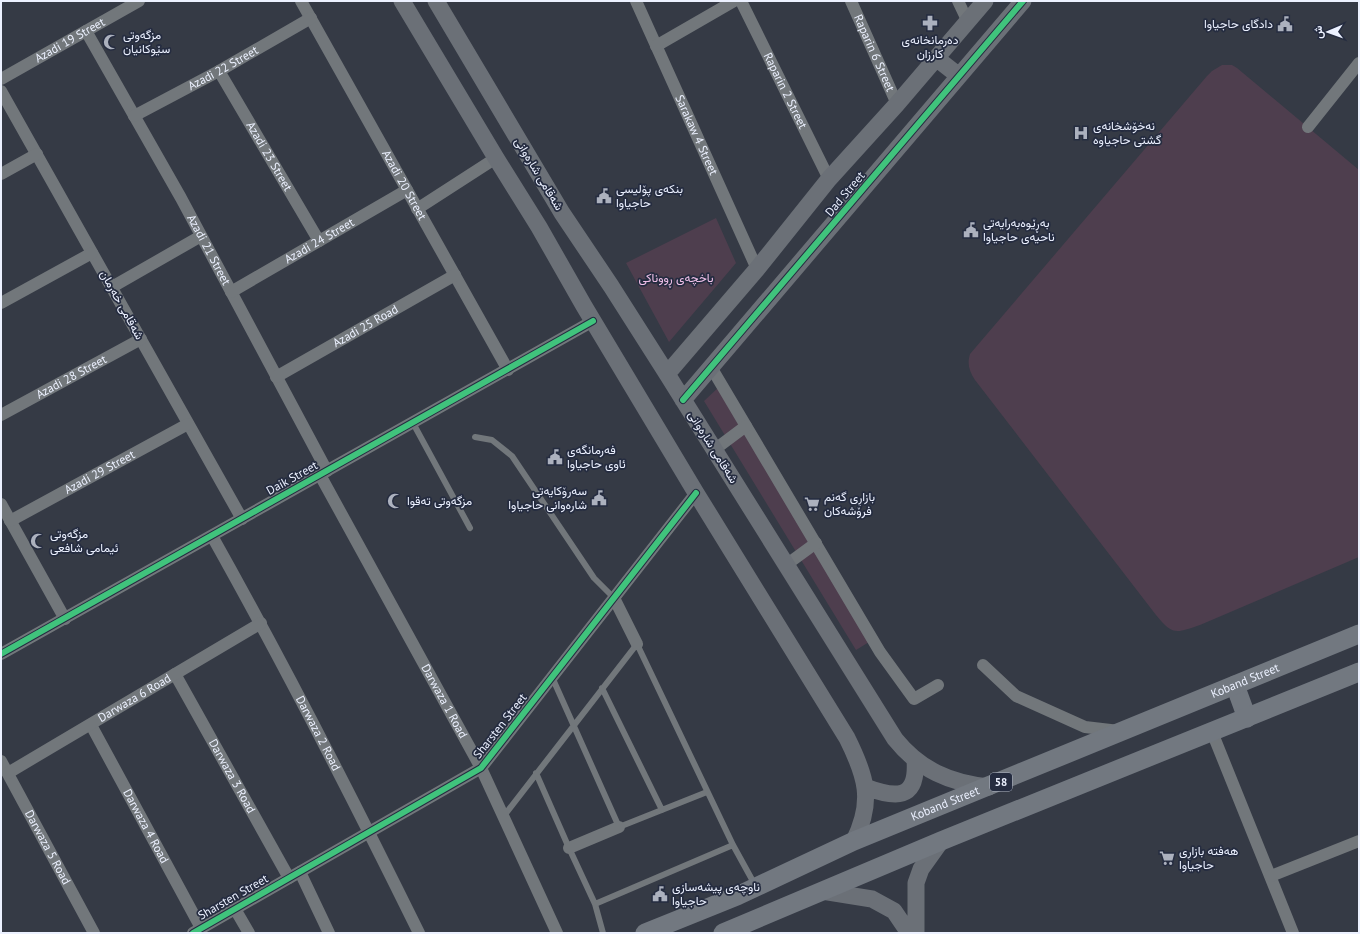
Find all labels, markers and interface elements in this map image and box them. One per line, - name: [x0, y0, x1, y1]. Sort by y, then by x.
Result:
- street label: Raparin 6 Street: [851, 12, 898, 94]
- north arrow: [1308, 12, 1348, 52]
- street label: Azadi 19 Street: [32, 14, 107, 65]
- pharmacy icon: دەرمانخانەی کارزان: [921, 14, 939, 32]
- public building icon: دادگای حاجیاوا: [1276, 15, 1294, 33]
- place label: دادگای حاجیاوا: [1204, 16, 1273, 32]
- text: ش: [1311, 25, 1325, 39]
- place label: مزگەوتی سێوکانیان: [123, 27, 170, 57]
- place label: دەرمانخانەی کارزان: [902, 32, 959, 62]
- mosque icon: مزگەوتی سێوکانیان: [102, 33, 120, 51]
- street label: Azadi 22 Street: [185, 42, 260, 93]
- street label: Raparin 2 Street: [761, 50, 811, 131]
- street label: Sarakaw 4 Street: [672, 92, 722, 177]
- place label: نەخۆشخانەی گشتی حاجیاوە: [1093, 118, 1161, 148]
- street label: Azadi 23 Street: [243, 119, 296, 194]
- hospital icon: نەخۆشخانەی گشتی حاجیاوە: [1072, 124, 1090, 142]
- street label: شەقامی شارەوانی: [511, 134, 567, 214]
- street label: Azadi 20 Street: [379, 147, 430, 222]
- street label: Dad Street: [821, 168, 868, 219]
- place label: بنکەی پۆلیسی حاجیاوا: [616, 181, 683, 211]
- public building icon: بنکەی پۆلیسی حاجیاوا: [595, 187, 613, 205]
- street label: Azadi 21 Street: [184, 212, 234, 288]
- street label: Azadi 24 Street: [281, 214, 357, 266]
- place label: بەڕێوەبەرایەتی ناحیەی حاجیاوا: [983, 215, 1055, 245]
- public building icon: بەڕێوەبەرایەتی ناحیەی حاجیاوا: [962, 221, 980, 239]
- street label: شەقامی خەرمان: [96, 267, 148, 343]
- park label: باخچەی ڕووناکی: [638, 270, 714, 288]
- street label: Azadi 25 Road: [330, 301, 401, 350]
- street label: Azadi 28 Street: [33, 351, 109, 402]
- street label: شەقامی شارەوانی: [684, 408, 742, 486]
- place label: فەرمانگەی ئاوی حاجیاوا: [567, 442, 626, 472]
- street label: Azadi 29 Street: [61, 447, 137, 497]
- public building icon: فەرمانگەی ئاوی حاجیاوا: [546, 448, 564, 466]
- street label: Daik Street: [264, 457, 320, 498]
- place label: سەرۆکایەتی شارەوانی حاجیاوا: [508, 483, 587, 513]
- public building icon: سەرۆکایەتی شارەوانی حاجیاوا: [590, 489, 608, 507]
- place label: بازاڕی گەنم فرۆشەکان: [824, 489, 875, 519]
- mosque icon: مزگەوتی تەقوا: [386, 492, 404, 510]
- place label: مزگەوتی تەقوا: [407, 493, 472, 509]
- supermarket icon: بازاڕی گەنم فرۆشەکان: [803, 495, 821, 513]
- place label: مزگەوتی ئیمامی شافعی: [50, 526, 119, 556]
- mosque icon: مزگەوتی ئیمامی شافعی: [29, 532, 47, 550]
- street label: Koband Street: [1208, 660, 1281, 701]
- street label: Darwaza 1 Road: [418, 661, 471, 741]
- street label: Darwaza 6 Road: [95, 670, 173, 725]
- street label: Sharsten Street: [470, 690, 530, 761]
- street label: Darwaza 2 Road: [293, 693, 344, 773]
- street label: Darwaza 3 Road: [206, 736, 259, 816]
- road number: 58: [990, 773, 1012, 791]
- street label: Koband Street: [909, 782, 981, 824]
- street label: Darwaza 4 Road: [120, 786, 172, 866]
- street label: Darwaza 5 Road: [22, 807, 74, 887]
- place label: هەفتە بازاڕی حاجیاوا: [1179, 843, 1238, 873]
- supermarket icon: هەفتە بازاڕی حاجیاوا: [1158, 849, 1176, 867]
- street label: Sharsten Street: [195, 870, 270, 923]
- place label: ناوچەی پیشەسازی حاجیاوا: [672, 879, 760, 909]
- public building icon: ناوچەی پیشەسازی حاجیاوا: [651, 885, 669, 903]

